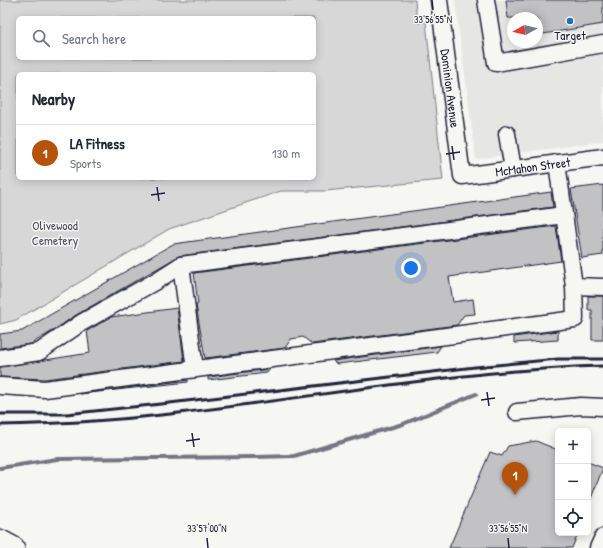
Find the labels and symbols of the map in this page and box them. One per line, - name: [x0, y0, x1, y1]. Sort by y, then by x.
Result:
- north arrow: [507, 12, 543, 48]
- text: 33°56'55"N: [414, 13, 452, 26]
- marker: Target: [565, 16, 575, 26]
- place label: Target: [554, 26, 586, 44]
- street label: Dominion Avenue: [436, 48, 465, 129]
- street label: McMahon Street: [494, 152, 572, 180]
- park label: Olivewood Cemetery: [32, 216, 79, 249]
- your location: [401, 258, 421, 278]
- pin: 1: [502, 462, 528, 495]
- text: 33°57'00"N: [187, 522, 227, 535]
- text: 33°56'55"N: [489, 522, 527, 535]

